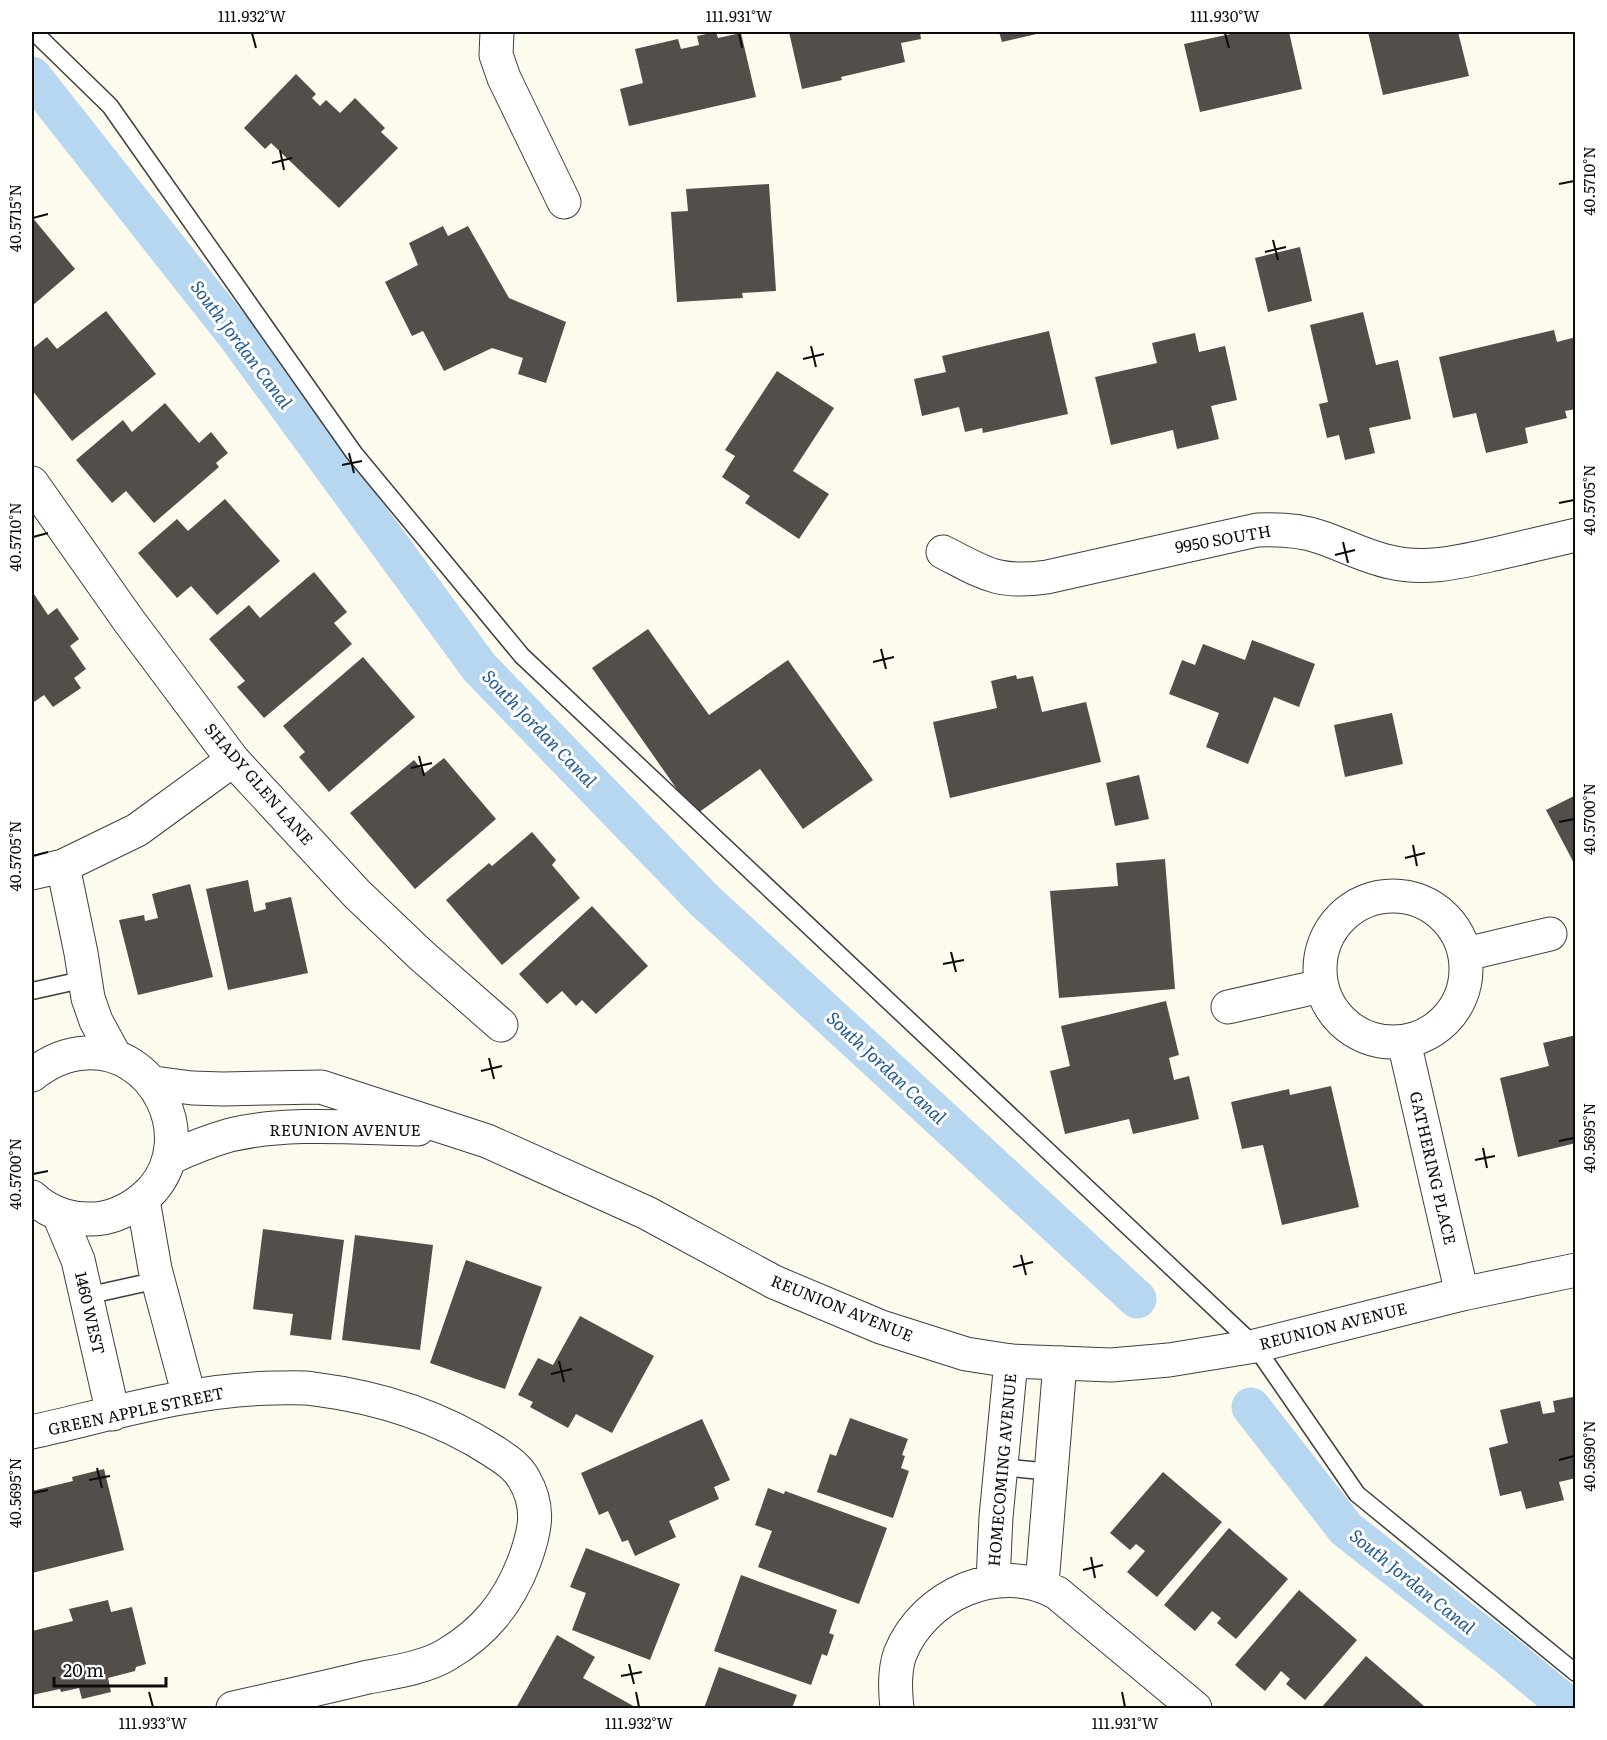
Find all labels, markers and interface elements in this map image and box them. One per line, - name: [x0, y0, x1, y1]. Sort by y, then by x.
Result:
- text: 111.932°W: [218, 4, 286, 27]
- text: 111.931°W: [706, 4, 773, 27]
- text: 111.930°W: [1190, 4, 1260, 27]
- text: 40.5710°N: [1577, 146, 1600, 216]
- text: 40.5715°N: [3, 184, 26, 252]
- water label: South Jordan Canal: [185, 274, 300, 415]
- text: 40.5705°N: [1577, 465, 1600, 535]
- text: 40.5710°N: [3, 502, 26, 572]
- street label: 9950 SOUTH: [1173, 518, 1273, 558]
- water label: South Jordan Canal: [477, 663, 604, 794]
- street label: SHADY GLEN LANE: [200, 717, 320, 850]
- text: 40.5700°N: [1577, 783, 1600, 855]
- text: 40.5705°N: [3, 821, 26, 891]
- water label: South Jordan Canal: [821, 1004, 953, 1130]
- street label: GATHERING PLACE: [1405, 1089, 1463, 1247]
- text: 40.5695°N: [1577, 1103, 1600, 1173]
- street label: REUNION AVENUE: [269, 1117, 421, 1141]
- text: 40.5700°N: [3, 1138, 26, 1210]
- street label: REUNION AVENUE: [768, 1268, 917, 1347]
- street label: 1460 WEST: [70, 1269, 112, 1357]
- street label: REUNION AVENUE: [1256, 1295, 1409, 1355]
- street label: HOMECOMING AVENUE: [981, 1372, 1021, 1568]
- street label: GREEN APPLE STREET: [45, 1380, 226, 1440]
- text: 40.5690°N: [1577, 1420, 1600, 1492]
- text: 40.5695°N: [3, 1458, 26, 1528]
- water label: South Jordan Canal: [1344, 1522, 1482, 1641]
- scale bar: [54, 1650, 166, 1688]
- text: 20 m: [63, 1656, 104, 1683]
- text: 111.933°W: [119, 1711, 188, 1734]
- text: 111.932°W: [605, 1711, 673, 1734]
- text: 111.931°W: [1092, 1711, 1159, 1734]

